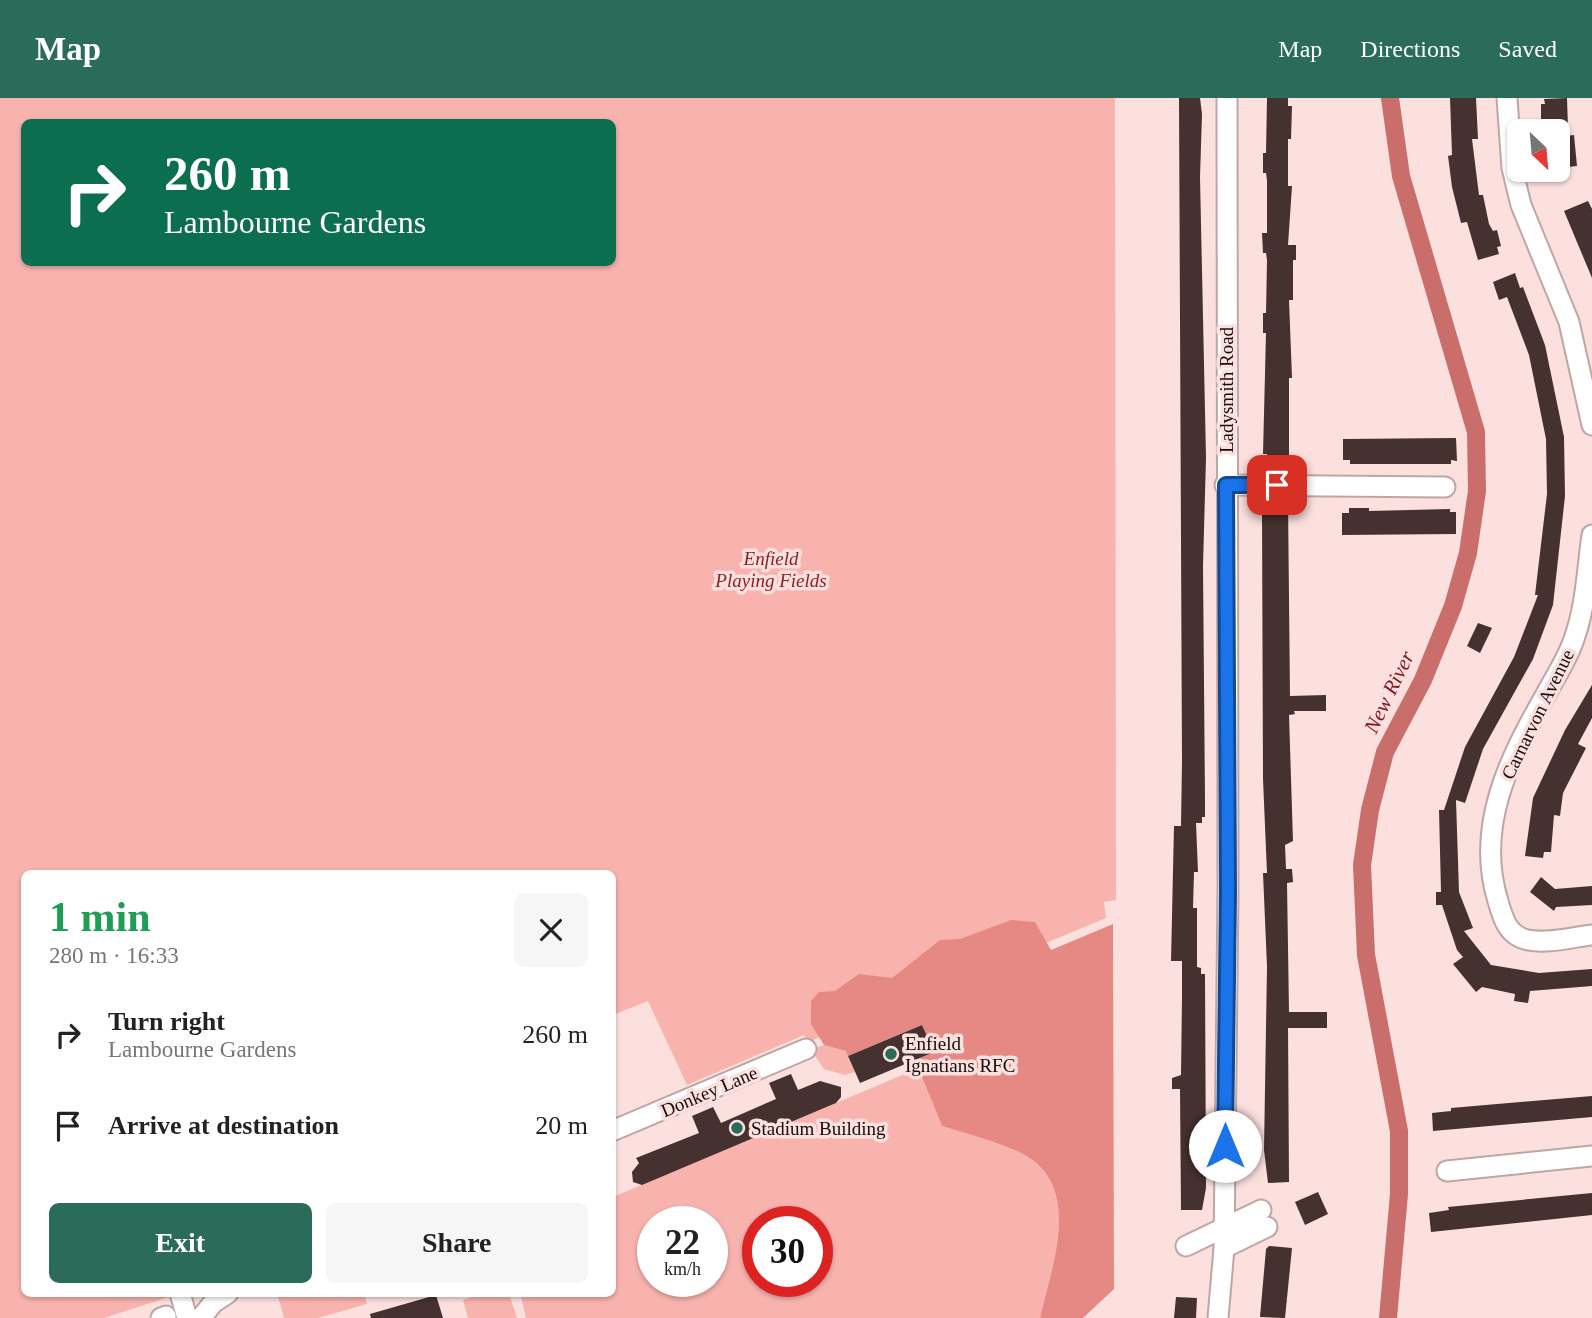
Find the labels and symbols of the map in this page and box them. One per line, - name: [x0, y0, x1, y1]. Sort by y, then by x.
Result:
- north arrow: [1507, 119, 1570, 182]
- street label: Ladysmith Road: [1216, 326, 1237, 453]
- pin: [1247, 455, 1307, 515]
- park label: Enfield Playing Fields: [714, 548, 827, 591]
- water label: New River: [1358, 646, 1419, 738]
- street label: Carnarvon Avenue: [1497, 646, 1578, 782]
- place label: Enfield Ignatians RFC: [905, 1033, 1015, 1076]
- marker: Enfield Ignatians RFC: [883, 1046, 899, 1062]
- street label: Donkey Lane: [658, 1062, 761, 1121]
- position arrow: [1188, 1109, 1262, 1183]
- place label: Stadium Building: [751, 1118, 886, 1139]
- marker: Stadium Building: [729, 1120, 745, 1136]
- speed limit sign: 30: [742, 1206, 833, 1297]

